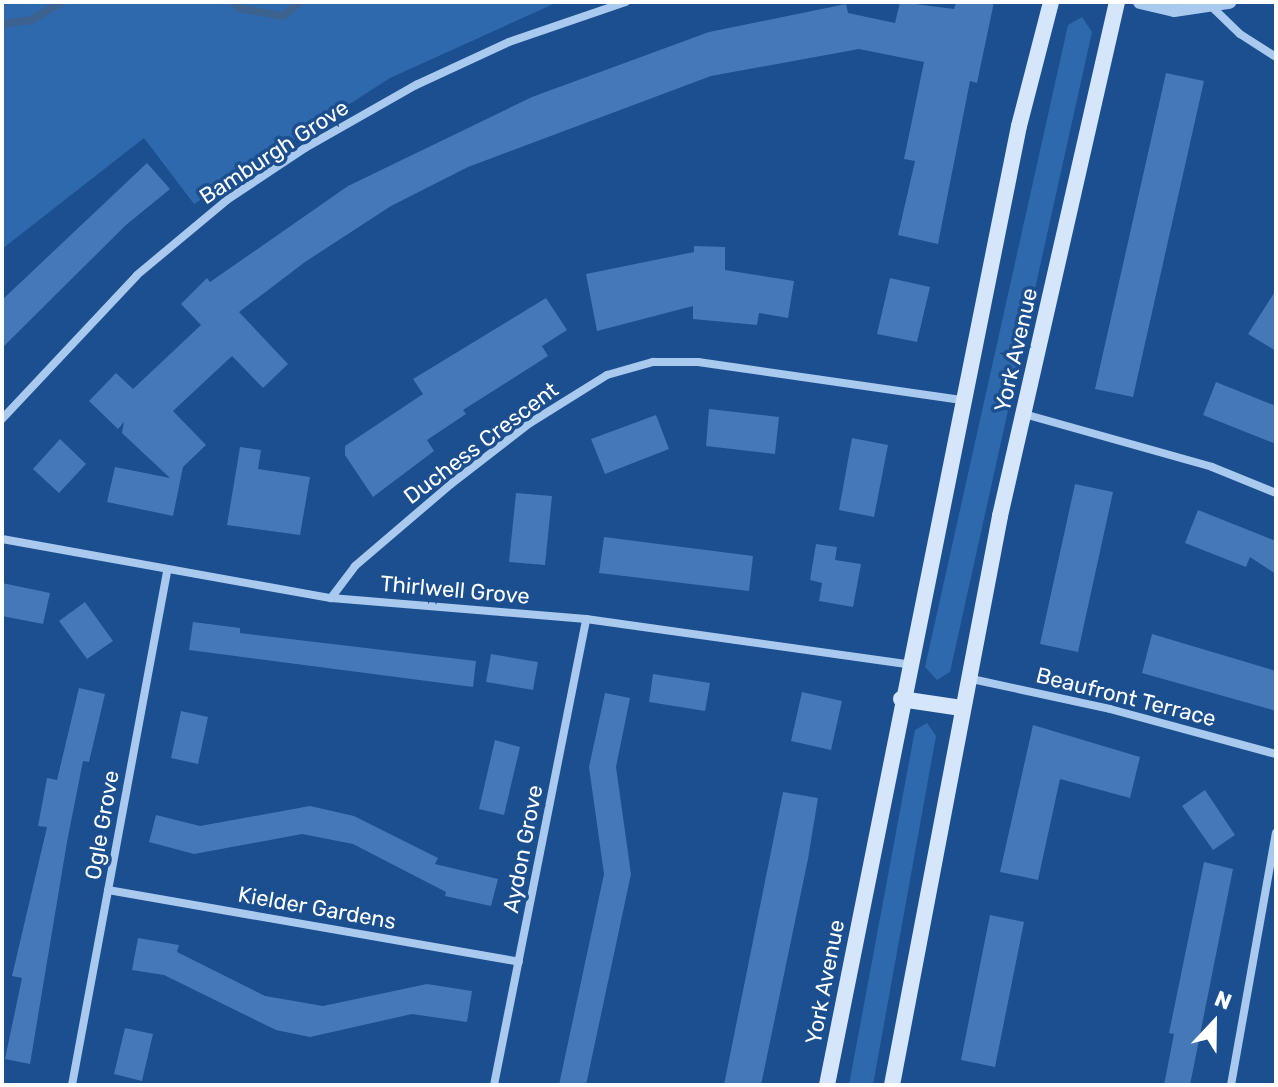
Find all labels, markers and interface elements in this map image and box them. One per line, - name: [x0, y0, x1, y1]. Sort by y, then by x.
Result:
- street label: Bamburgh Grove: [195, 94, 353, 210]
- street label: York Avenue: [989, 285, 1043, 415]
- street label: Duchess Crescent: [399, 376, 563, 510]
- street label: Thirlwell Grove: [379, 570, 531, 610]
- street label: Beaufront Terrace: [1033, 662, 1219, 732]
- street label: Ogle Grove: [79, 768, 125, 882]
- street label: Aydon Grove: [498, 783, 548, 915]
- street label: Kielder Gardens: [236, 881, 398, 935]
- street label: York Avenue: [800, 917, 850, 1047]
- north arrow: [1174, 983, 1254, 1063]
- text: N: [1211, 985, 1236, 1016]

